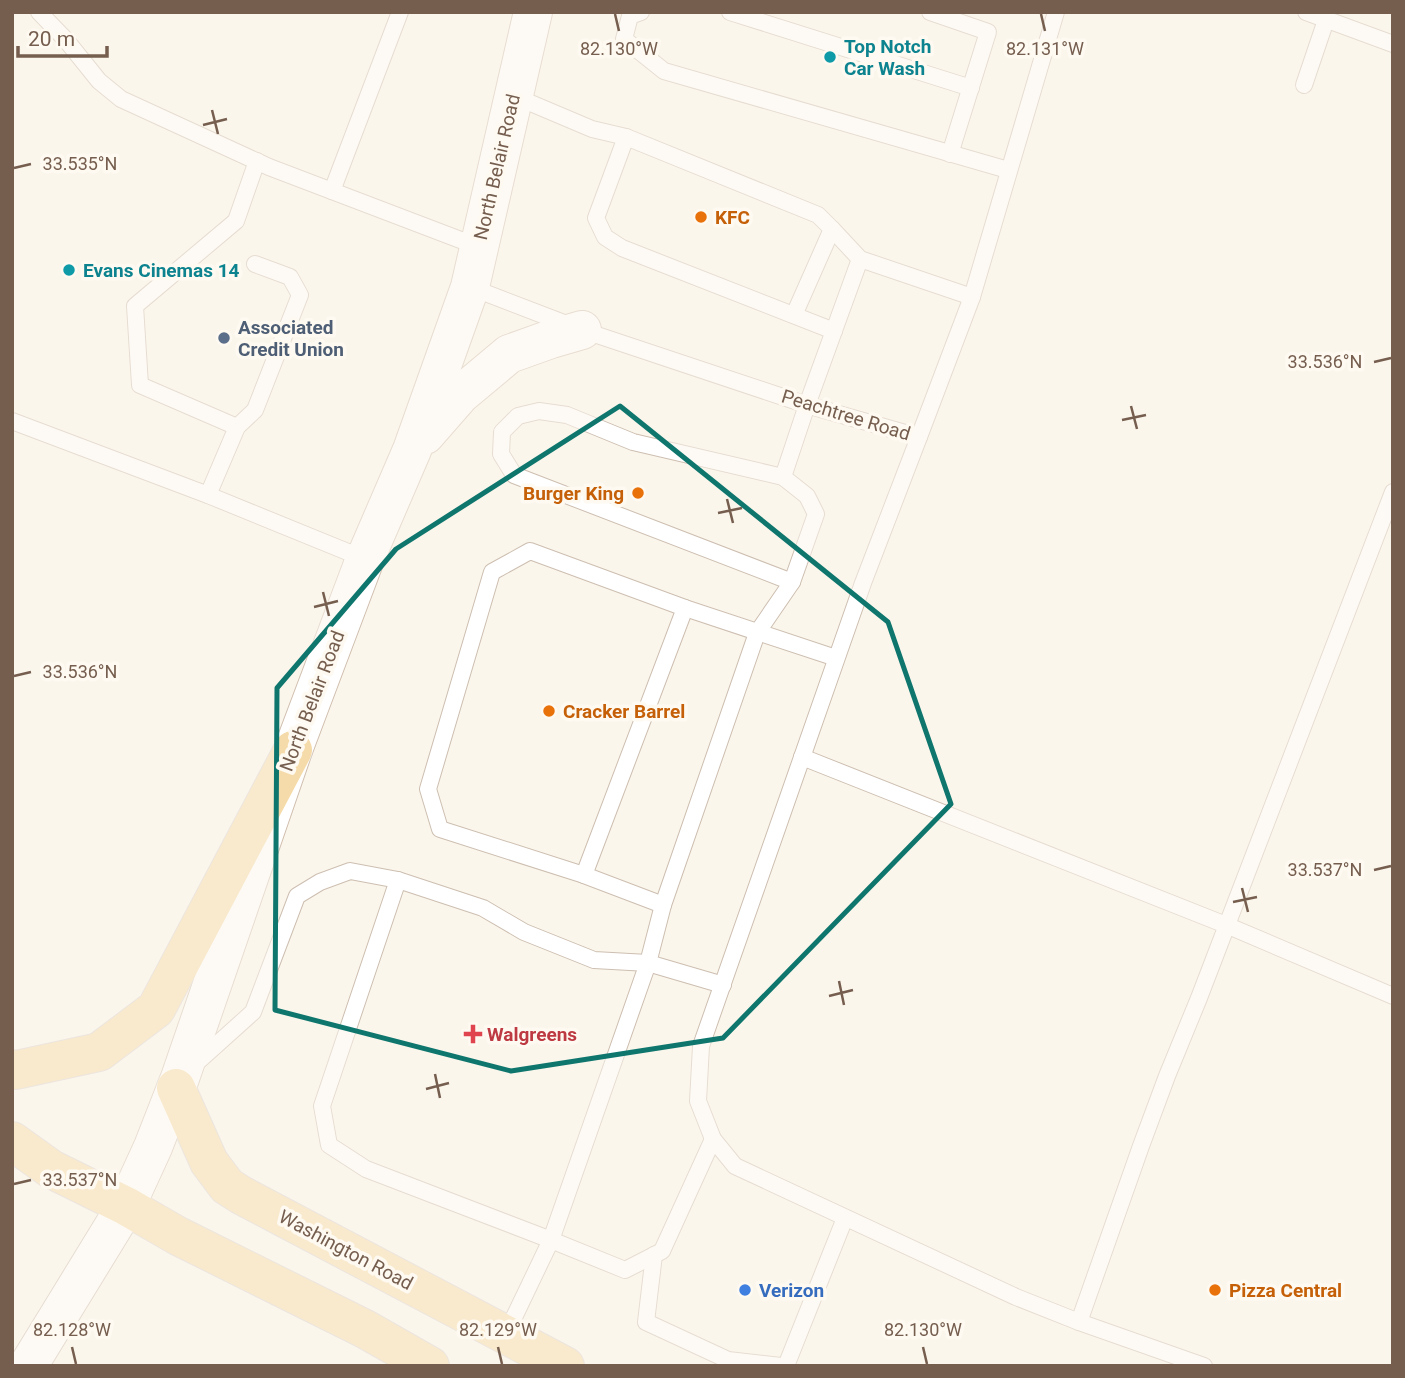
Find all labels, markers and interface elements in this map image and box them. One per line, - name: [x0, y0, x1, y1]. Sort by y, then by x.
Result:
- scale bar: [18, 14, 107, 58]
- text: 20 m: [28, 27, 75, 51]
- place label: Top Notch Car Wash: [844, 35, 931, 80]
- text: 82.130°W: [580, 38, 658, 59]
- text: 82.131°W: [1006, 38, 1084, 59]
- marker: Top Notch Car Wash: [822, 49, 838, 65]
- street label: North Belair Road: [469, 92, 525, 242]
- text: 33.535°N: [43, 153, 117, 174]
- place label: KFC: [715, 206, 750, 229]
- marker: KFC: [693, 209, 709, 225]
- place label: Evans Cinemas 14: [83, 259, 240, 282]
- marker: Evans Cinemas 14: [61, 262, 77, 278]
- place label: Associated Credit Union: [238, 316, 344, 361]
- marker: Associated Credit Union: [216, 330, 232, 346]
- text: 33.536°N: [1288, 351, 1362, 372]
- street label: Peachtree Road: [779, 384, 913, 446]
- place label: Burger King: [523, 482, 624, 505]
- marker: Burger King: [630, 485, 646, 501]
- street label: North Belair Road: [275, 627, 349, 775]
- text: 33.536°N: [43, 661, 117, 682]
- place label: Cracker Barrel: [563, 700, 685, 723]
- marker: Cracker Barrel: [541, 703, 557, 719]
- text: 33.537°N: [1288, 859, 1362, 880]
- place label: Walgreens: [487, 1023, 577, 1046]
- marker: Walgreens: [465, 1026, 481, 1042]
- text: 33.537°N: [43, 1169, 117, 1190]
- street label: Washington Road: [275, 1205, 417, 1295]
- place label: Verizon: [759, 1279, 824, 1302]
- place label: Pizza Central: [1229, 1279, 1342, 1302]
- marker: Verizon: [737, 1282, 753, 1298]
- marker: Pizza Central: [1207, 1282, 1223, 1298]
- text: 82.128°W: [33, 1319, 111, 1340]
- text: 82.129°W: [459, 1319, 537, 1340]
- text: 82.130°W: [884, 1319, 962, 1340]

